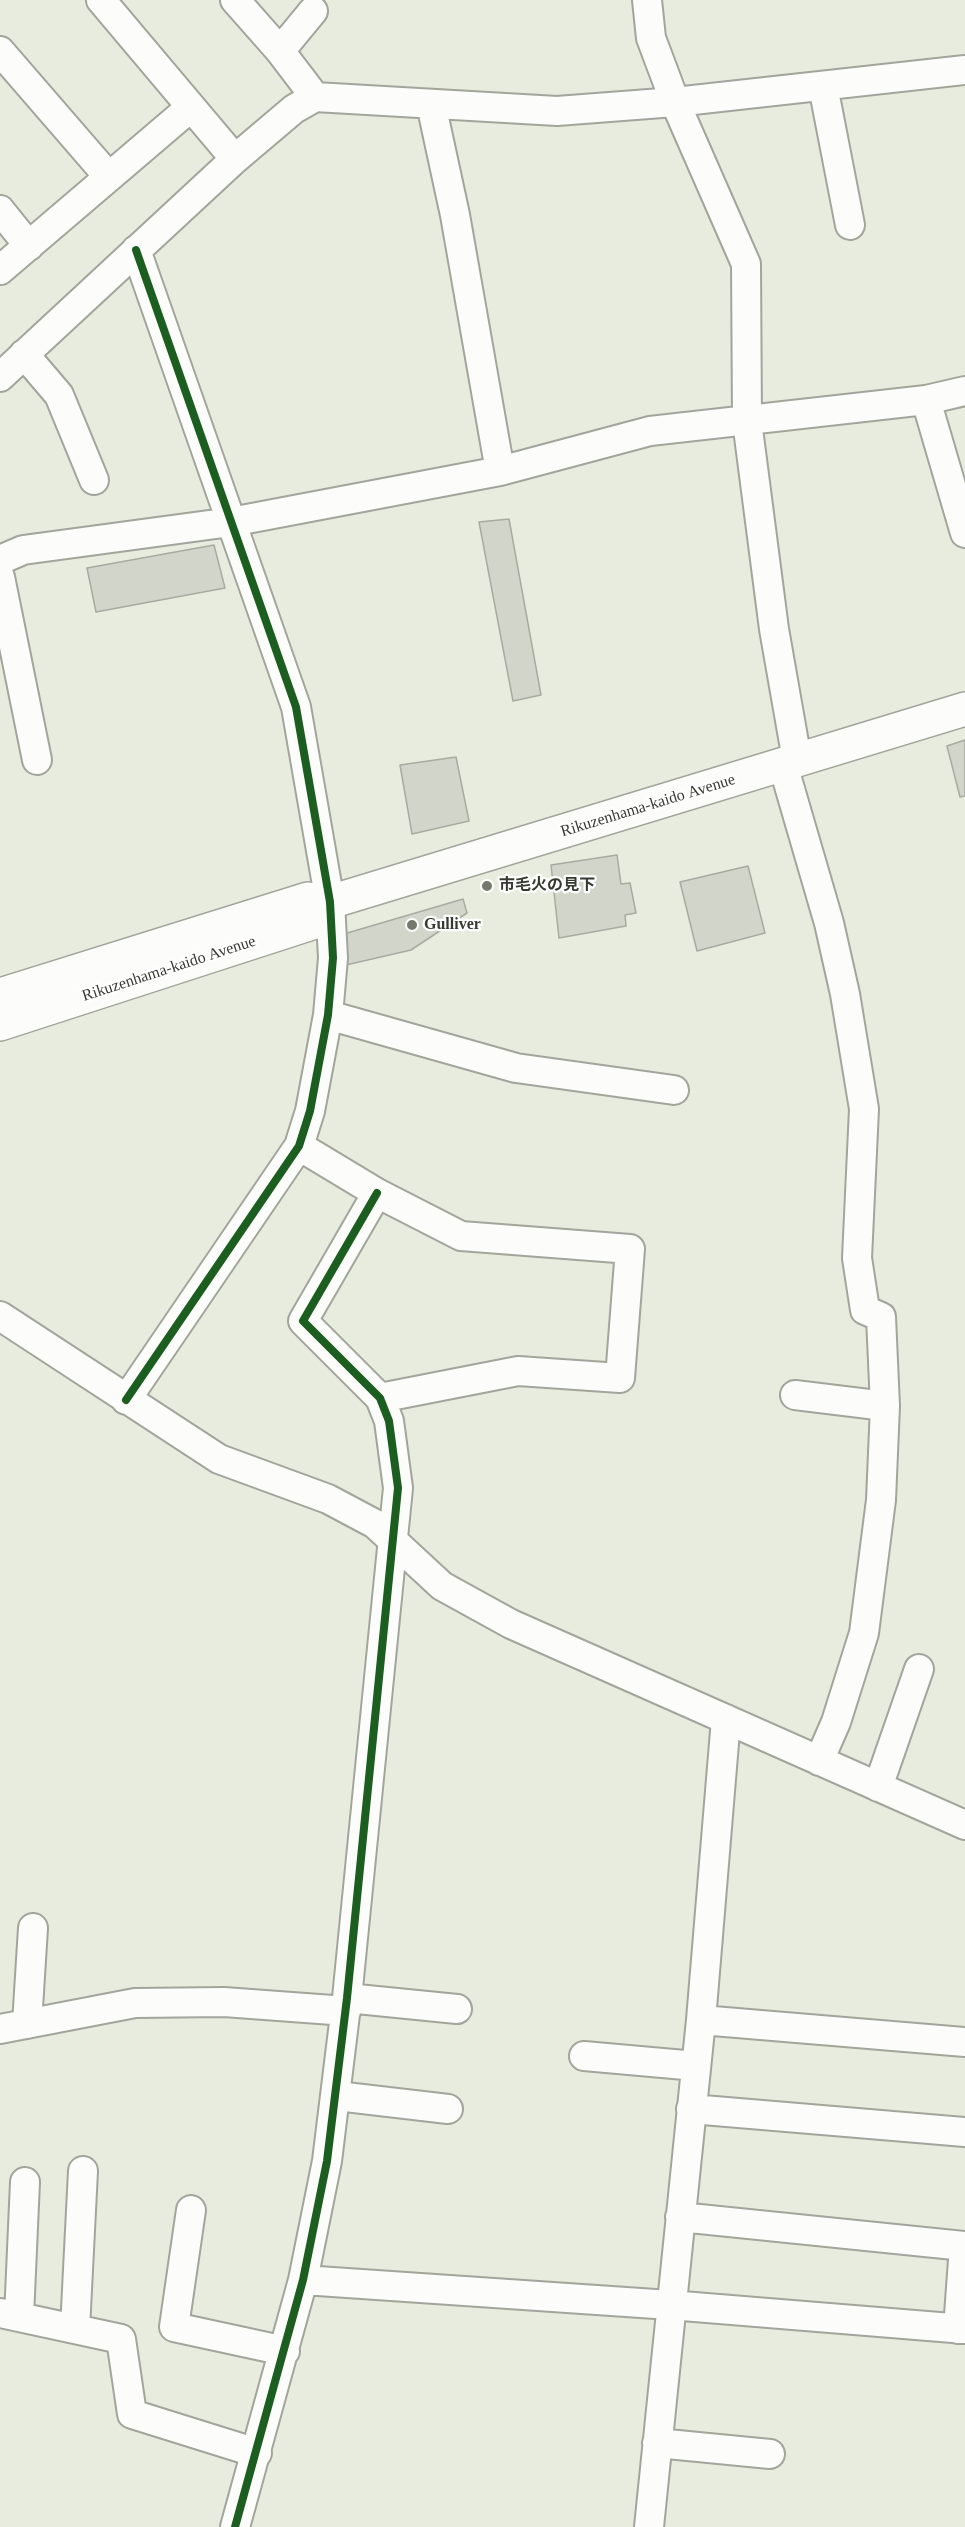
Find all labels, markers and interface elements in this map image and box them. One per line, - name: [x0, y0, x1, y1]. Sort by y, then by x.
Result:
- street label: Rikuzenhama-kaido Avenue: [558, 770, 738, 842]
- place label: 市毛火の見下: [499, 876, 595, 896]
- marker: 市毛火の見下: [480, 879, 494, 893]
- place label: Gulliver: [424, 915, 481, 935]
- marker: Gulliver: [405, 918, 419, 932]
- street label: Rikuzenhama-kaido Avenue: [80, 932, 258, 1006]

